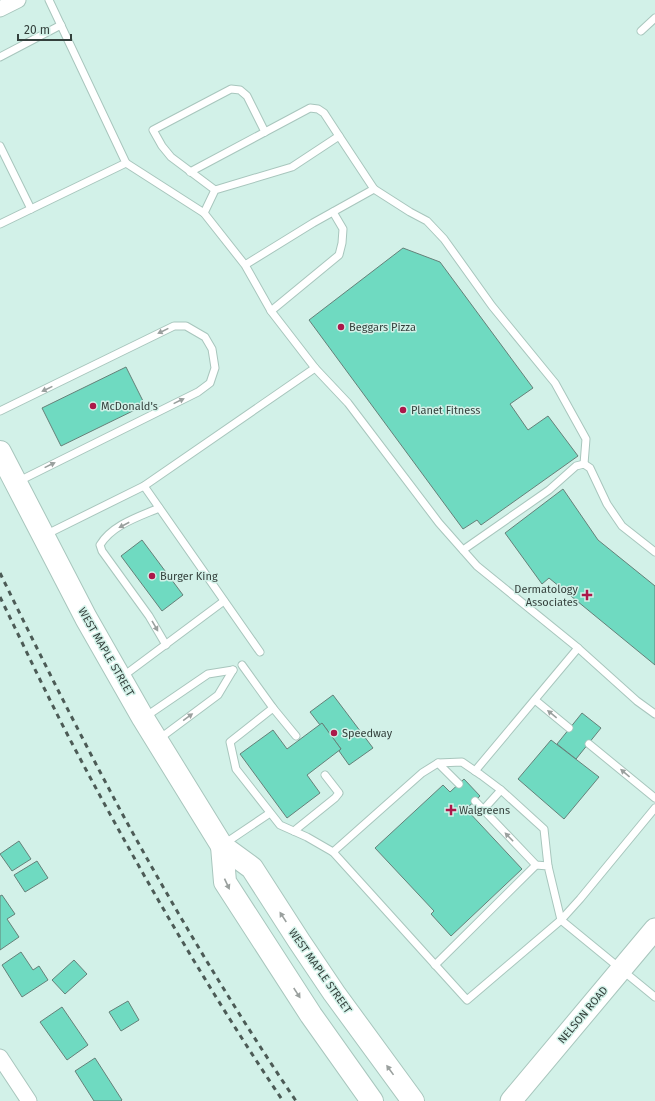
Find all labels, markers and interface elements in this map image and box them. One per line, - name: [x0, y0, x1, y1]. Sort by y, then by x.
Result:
- scale bar: [18, 16, 71, 42]
- text: 20 m: [24, 23, 50, 37]
- place label: Beggars Pizza: [349, 321, 416, 334]
- marker: Beggars Pizza: [336, 322, 346, 332]
- one-way arrow: [158, 328, 169, 334]
- one-way arrow: [41, 385, 52, 392]
- one-way arrow: [174, 398, 185, 404]
- place label: McDonald's: [101, 400, 158, 413]
- marker: McDonald's: [88, 401, 98, 411]
- place label: Planet Fitness: [411, 404, 480, 417]
- marker: Planet Fitness: [398, 405, 408, 415]
- one-way arrow: [45, 462, 56, 468]
- one-way arrow: [118, 521, 129, 528]
- place label: Burger King: [160, 570, 218, 583]
- marker: Burger King: [147, 571, 157, 581]
- place label: Dermatology Associates: [514, 583, 579, 609]
- marker: Dermatology Associates: [581, 589, 593, 601]
- street label: WEST MAPLE STREET: [75, 605, 137, 699]
- one-way arrow: [151, 620, 158, 632]
- one-way arrow: [547, 709, 557, 718]
- one-way arrow: [183, 713, 194, 721]
- place label: Speedway: [342, 727, 393, 740]
- marker: Speedway: [329, 728, 339, 738]
- one-way arrow: [619, 769, 630, 778]
- place label: Walgreens: [459, 804, 510, 817]
- marker: Walgreens: [446, 805, 456, 815]
- one-way arrow: [505, 832, 514, 842]
- one-way arrow: [224, 878, 230, 890]
- one-way arrow: [279, 912, 287, 922]
- street label: WEST MAPLE STREET: [286, 926, 354, 1016]
- street label: NELSON ROAD: [555, 984, 611, 1046]
- one-way arrow: [293, 988, 301, 998]
- one-way arrow: [386, 1064, 394, 1075]

